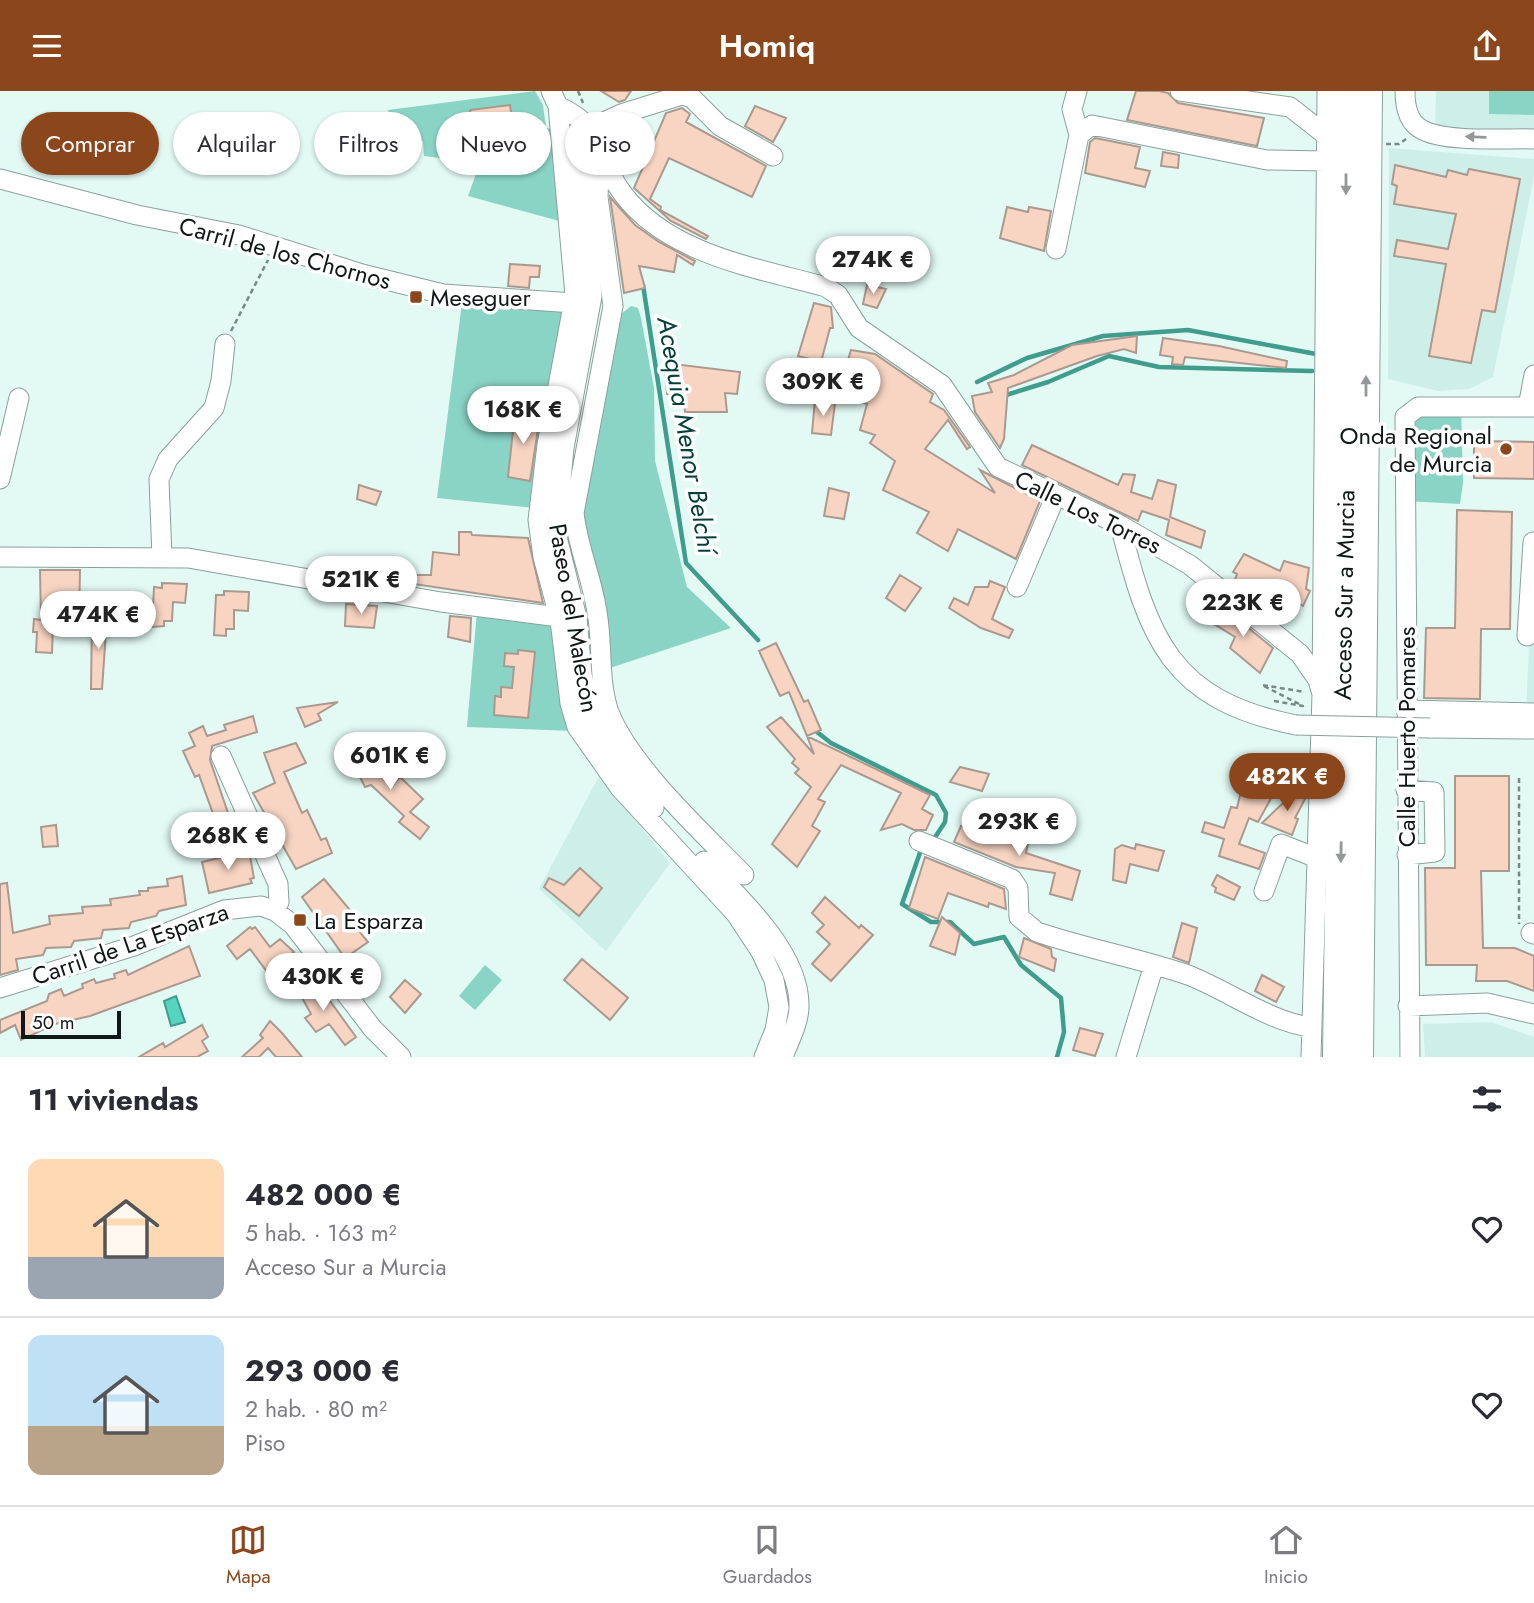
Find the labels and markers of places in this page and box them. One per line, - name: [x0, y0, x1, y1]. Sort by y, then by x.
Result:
- pin: 274K €: [816, 237, 930, 296]
- place label: Meseguer: [430, 280, 531, 315]
- marker: Meseguer: [408, 289, 424, 305]
- pin: 309K €: [766, 359, 880, 418]
- pin: 168K €: [466, 387, 580, 446]
- place label: Onda Regional de Murcia: [1340, 418, 1492, 481]
- marker: Onda Regional de Murcia: [1498, 441, 1514, 457]
- pin: 521K €: [304, 557, 418, 616]
- pin: 223K €: [1186, 580, 1300, 639]
- pin: 474K €: [41, 591, 155, 651]
- pin: 601K €: [333, 733, 447, 792]
- pin: 482K €: [1230, 753, 1344, 813]
- pin: 293K €: [962, 799, 1076, 858]
- pin: 268K €: [171, 813, 285, 872]
- place label: La Esparza: [314, 903, 423, 938]
- marker: La Esparza: [292, 912, 308, 928]
- pin: 430K €: [266, 953, 380, 1013]

